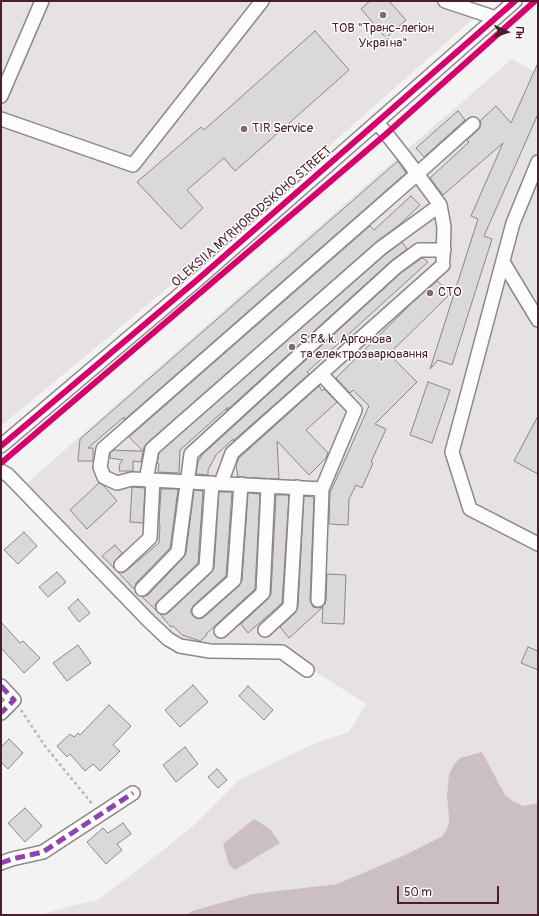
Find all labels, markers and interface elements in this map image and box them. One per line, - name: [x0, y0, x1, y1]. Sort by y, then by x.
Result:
- marker: ТОВ "Транс-легіон Україна": [378, 10, 388, 20]
- north arrow: [487, 12, 527, 52]
- place label: ТОВ "Транс-легіон Україна": [332, 21, 434, 52]
- text: Пн: [513, 26, 526, 39]
- place label: TIR Service: [252, 121, 313, 137]
- marker: TIR Service: [239, 124, 249, 134]
- street label: OLEKSIIA MYRHORODSKOHO STREET: [169, 143, 335, 291]
- place label: СТО: [438, 285, 461, 301]
- marker: СТО: [425, 288, 435, 298]
- place label: S.P.& k. Аргонова та електрозварювання: [300, 332, 428, 363]
- marker: S.P.& k. Аргонова та електрозварювання: [287, 342, 297, 352]
- scale bar: [399, 878, 501, 904]
- text: 50 m: [404, 885, 432, 900]

